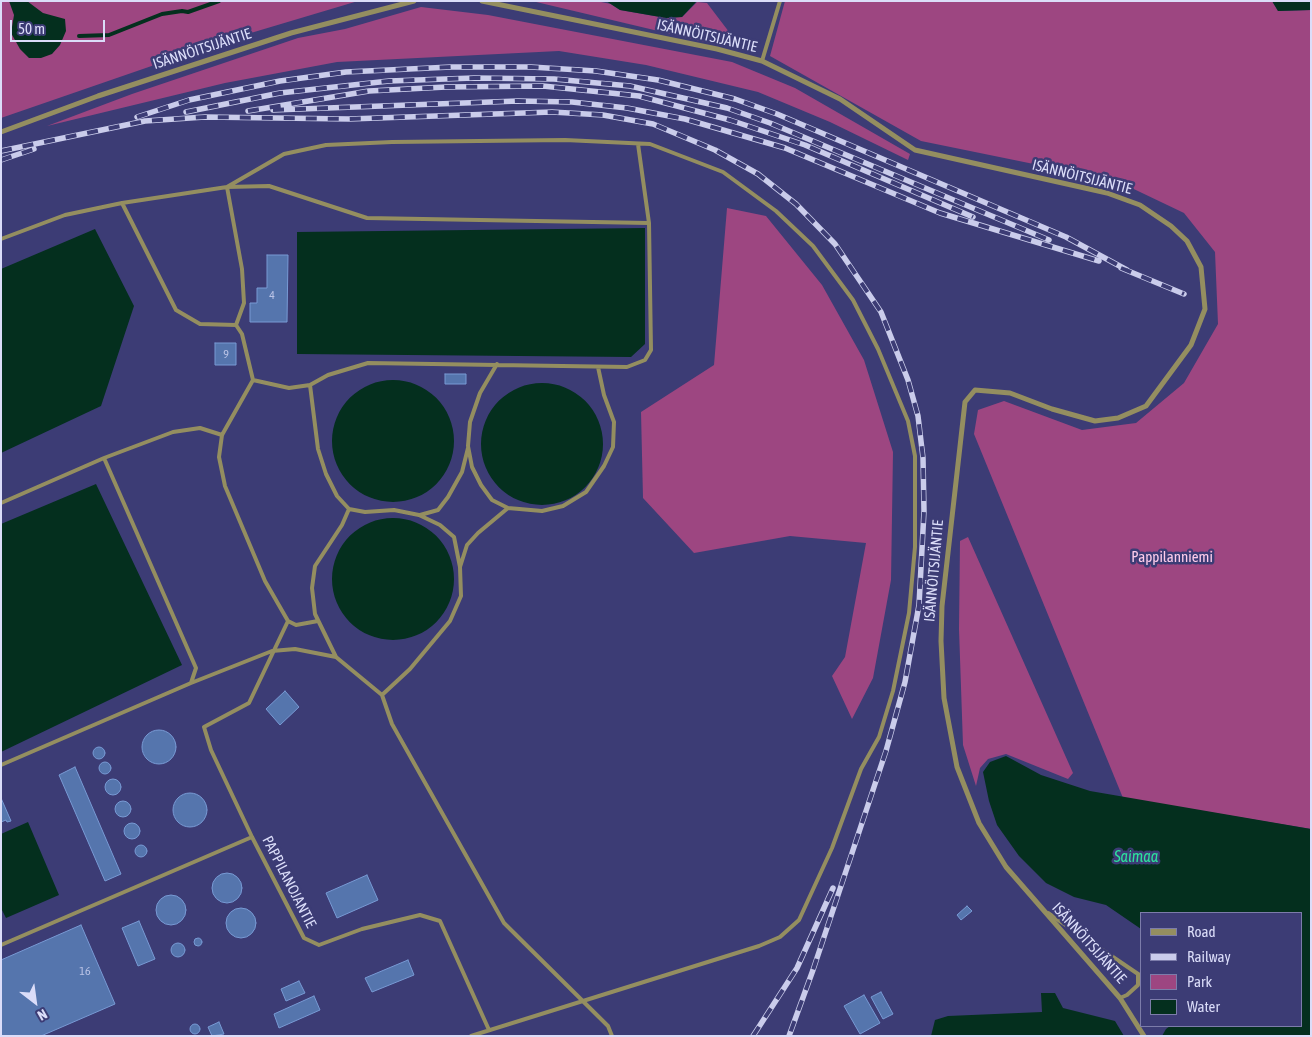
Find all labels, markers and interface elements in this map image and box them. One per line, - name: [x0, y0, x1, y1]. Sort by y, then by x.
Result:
- scale bar: [12, 10, 108, 42]
- street label: ISÄNNÖITSIJÄNTIE: [655, 16, 759, 56]
- text: 50 m: [18, 20, 45, 37]
- street label: ISÄNNÖITSIJÄNTIE: [151, 25, 253, 73]
- street label: ISÄNNÖITSIJÄNTIE: [1030, 156, 1134, 198]
- house number: 4: [269, 288, 275, 302]
- house number: 9: [223, 347, 229, 361]
- street label: ISÄNNÖITSIJÄNTIE: [921, 519, 947, 623]
- park label: Pappilanniemi: [1131, 548, 1213, 566]
- street label: PAPPILANOJANTIE: [258, 833, 320, 931]
- water label: Saimaa: [1114, 847, 1158, 867]
- street label: ISÄNNÖITSIJÄNTIE: [1048, 899, 1130, 987]
- legend: [1140, 912, 1302, 1027]
- text: Road: [1187, 923, 1216, 940]
- text: Railway: [1187, 948, 1231, 965]
- house number: 16: [79, 964, 91, 978]
- text: Park: [1187, 973, 1212, 990]
- north arrow: [10, 977, 60, 1027]
- text: Water: [1187, 998, 1220, 1015]
- text: N: [35, 1006, 50, 1024]

